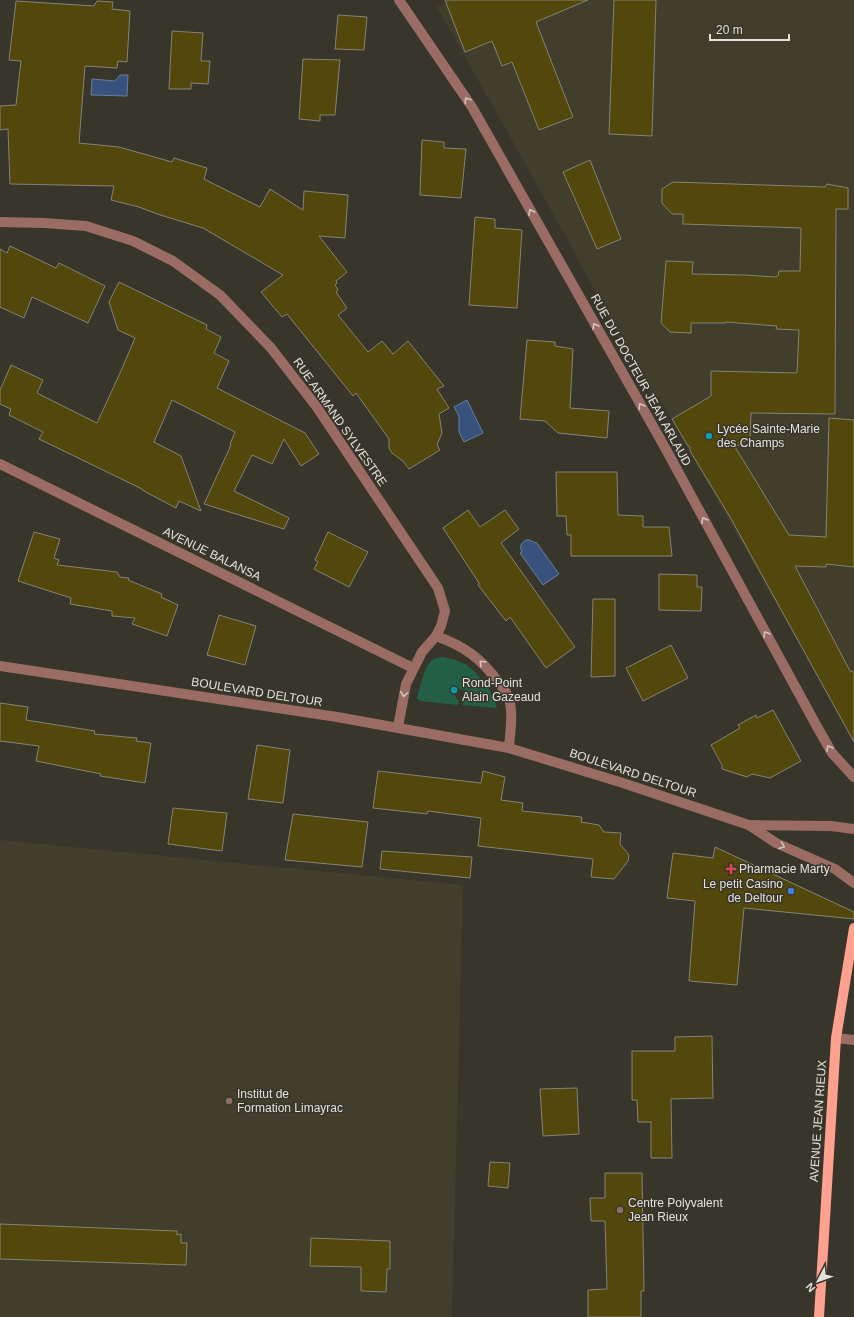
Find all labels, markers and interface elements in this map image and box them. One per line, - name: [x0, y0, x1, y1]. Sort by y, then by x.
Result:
- scale bar: [710, 16, 789, 42]
- text: 20 m: [716, 23, 743, 37]
- one-way arrow: [464, 97, 471, 104]
- one-way arrow: [529, 209, 536, 217]
- street label: RUE DU DOCTEUR JEAN ARLAUD: [588, 292, 694, 469]
- one-way arrow: [593, 322, 600, 330]
- street label: RUE ARMAND SYLVESTRE: [290, 355, 390, 489]
- one-way arrow: [638, 403, 645, 410]
- place label: Lycée Sainte-Marie des Champs: [717, 422, 820, 450]
- marker: Lycée Sainte-Marie des Champs: [704, 431, 714, 441]
- one-way arrow: [701, 516, 708, 524]
- street label: AVENUE BALANSA: [161, 524, 263, 584]
- one-way arrow: [763, 631, 771, 638]
- one-way arrow: [479, 660, 486, 668]
- street label: BOULEVARD DELTOUR: [190, 675, 324, 709]
- place label: Rond-Point Alain Gazeaud: [462, 676, 541, 704]
- marker: Rond-Point Alain Gazeaud: [449, 685, 459, 695]
- one-way arrow: [400, 691, 409, 697]
- one-way arrow: [826, 744, 833, 752]
- street label: BOULEVARD DELTOUR: [568, 746, 699, 800]
- one-way arrow: [778, 841, 785, 849]
- place label: Pharmacie Marty: [739, 862, 830, 876]
- marker: Pharmacie Marty: [726, 864, 736, 874]
- place label: Le petit Casino de Deltour: [703, 877, 783, 905]
- marker: Le petit Casino de Deltour: [786, 886, 796, 896]
- street label: AVENUE JEAN RIEUX: [807, 1059, 829, 1183]
- place label: Institut de Formation Limayrac: [237, 1087, 343, 1115]
- marker: Institut de Formation Limayrac: [224, 1096, 234, 1106]
- place label: Centre Polyvalent Jean Rieux: [628, 1196, 723, 1224]
- marker: Centre Polyvalent Jean Rieux: [615, 1205, 625, 1215]
- north arrow: [798, 1261, 838, 1301]
- text: N: [803, 1281, 818, 1294]

